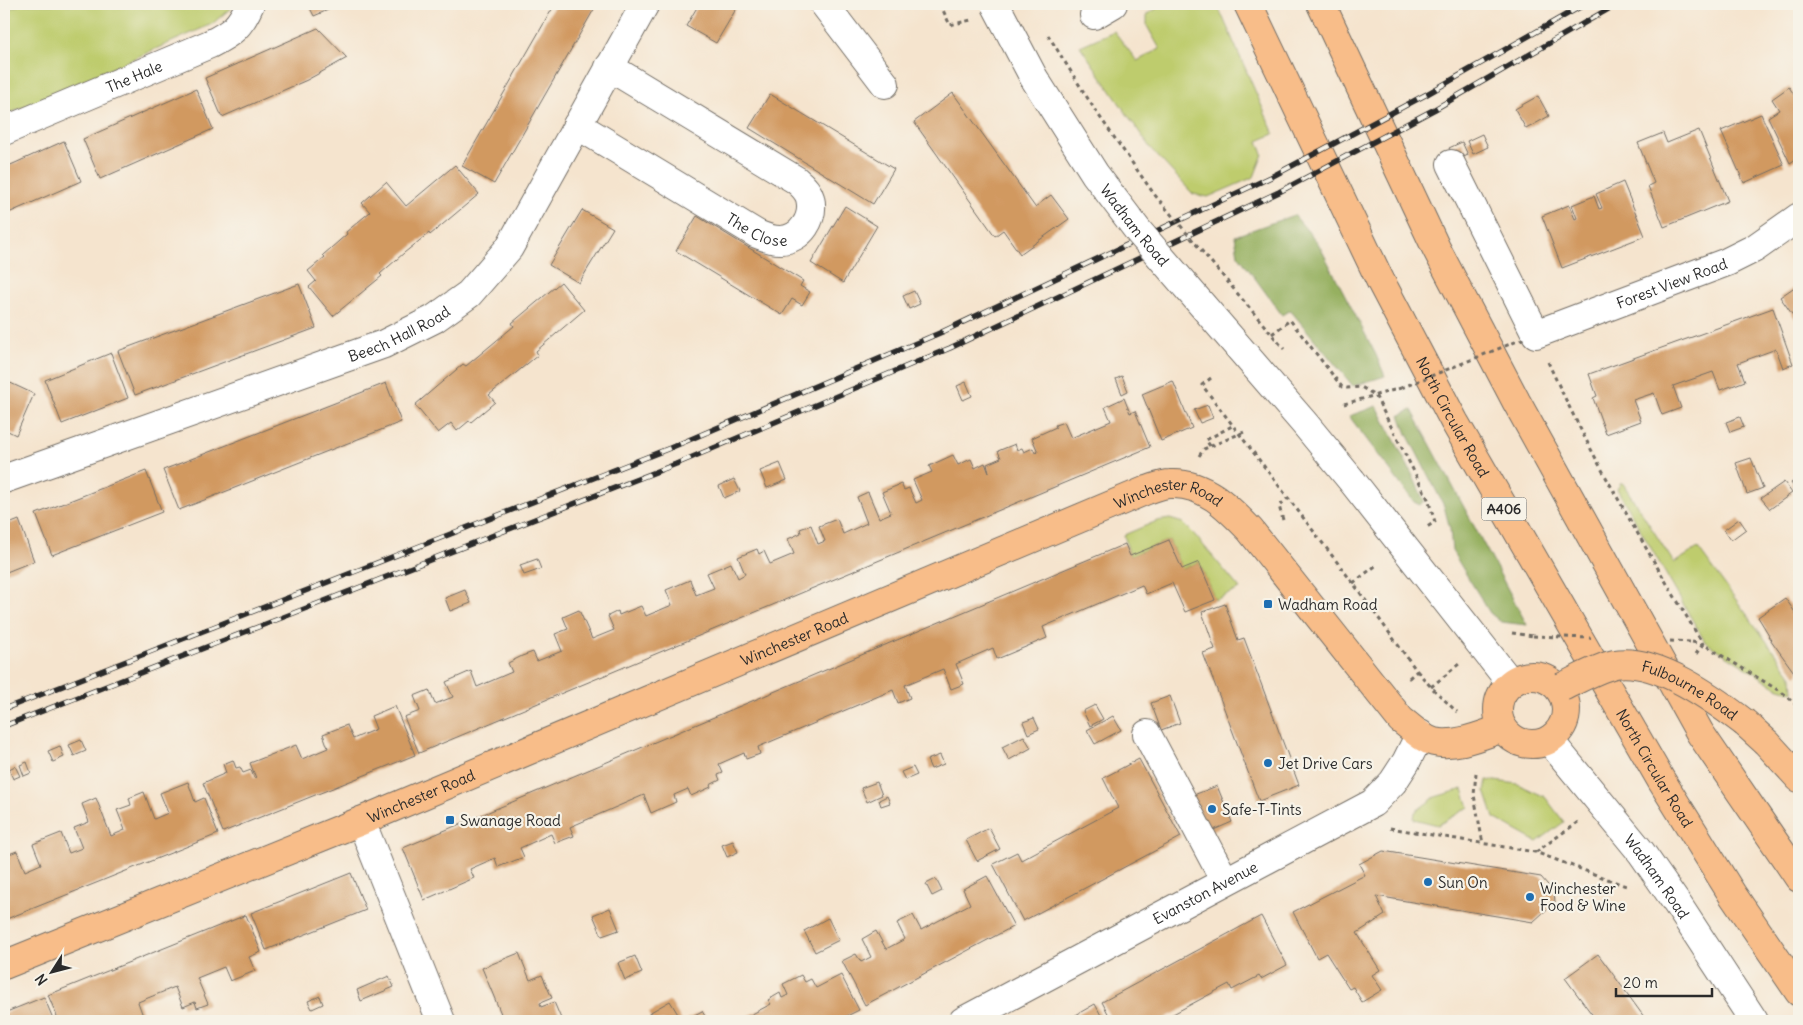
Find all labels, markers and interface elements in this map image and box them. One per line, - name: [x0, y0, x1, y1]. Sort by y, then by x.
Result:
- street label: The Hale: [103, 56, 165, 96]
- street label: Wadham Road: [1096, 180, 1174, 270]
- street label: The Close: [723, 208, 788, 250]
- street label: Forest View Road: [1614, 253, 1730, 312]
- street label: Beech Hall Road: [345, 301, 454, 366]
- street label: North Circular Road: [1412, 353, 1494, 481]
- text: Winchester Road: [1111, 474, 1227, 512]
- street label: Winchester Road: [1111, 498, 1225, 516]
- road number: A406: [1482, 498, 1526, 520]
- place label: Wadham Road: [1278, 595, 1378, 614]
- marker: Wadham Road: [1262, 598, 1274, 610]
- street label: Winchester Road: [738, 607, 851, 670]
- street label: Fulbourne Road: [1640, 656, 1742, 724]
- street label: North Circular Road: [1612, 705, 1698, 831]
- place label: Jet Drive Cars: [1278, 754, 1373, 773]
- marker: Jet Drive Cars: [1262, 757, 1274, 769]
- street label: Winchester Road: [364, 765, 478, 827]
- place label: Safe-T-Tints: [1222, 800, 1302, 819]
- marker: Safe-T-Tints: [1206, 803, 1218, 815]
- place label: Swanage Road: [460, 811, 561, 830]
- marker: Swanage Road: [444, 814, 456, 826]
- street label: Wadham Road: [1620, 830, 1694, 922]
- street label: Evanston Avenue: [1149, 857, 1261, 928]
- place label: Sun On: [1438, 873, 1488, 892]
- marker: Sun On: [1422, 876, 1434, 888]
- place label: Winchester Food & Wine: [1540, 879, 1626, 915]
- marker: Winchester Food & Wine: [1524, 891, 1536, 903]
- north arrow: [28, 948, 78, 998]
- scale bar: [1616, 965, 1712, 997]
- text: N: [31, 970, 52, 989]
- text: 20 m: [1623, 973, 1658, 992]

